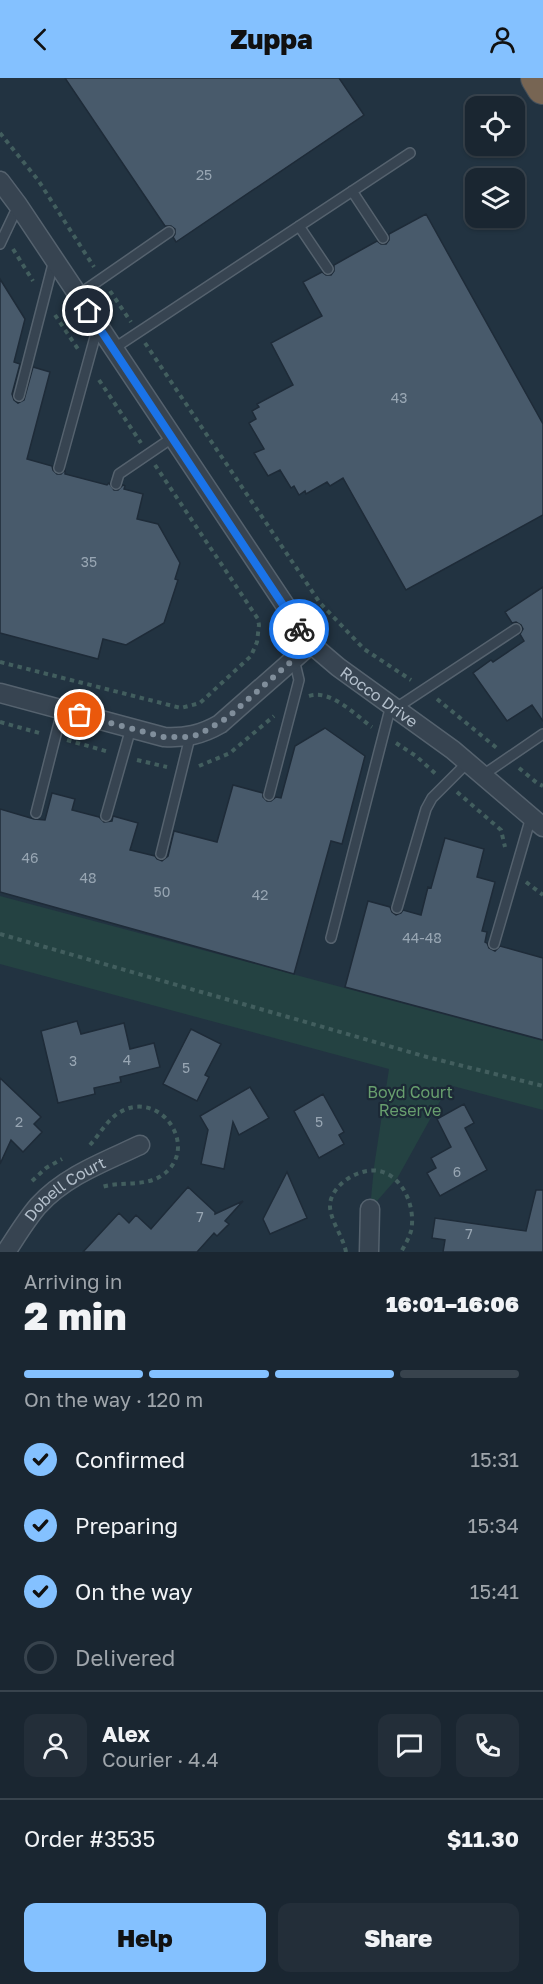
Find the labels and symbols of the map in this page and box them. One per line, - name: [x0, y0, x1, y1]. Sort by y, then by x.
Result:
- house number: 25: [196, 166, 212, 183]
- pin: [62, 285, 113, 336]
- house number: 43: [391, 389, 407, 406]
- house number: 35: [81, 553, 97, 570]
- courier: [269, 599, 329, 659]
- street label: Rocco Drive: [336, 662, 422, 731]
- pin: [54, 689, 105, 740]
- house number: 46: [21, 849, 39, 866]
- house number: 48: [79, 869, 97, 886]
- house number: 50: [154, 883, 170, 900]
- house number: 42: [252, 886, 268, 903]
- house number: 44-48: [402, 929, 442, 946]
- house number: 4: [123, 1051, 131, 1068]
- house number: 3: [69, 1052, 77, 1069]
- house number: 5: [182, 1059, 190, 1076]
- park label: Boyd Court Reserve: [367, 1082, 453, 1120]
- house number: 2: [15, 1113, 23, 1130]
- house number: 5: [315, 1113, 323, 1130]
- street label: Dobell Court: [20, 1152, 109, 1225]
- house number: 6: [453, 1163, 461, 1180]
- house number: 7: [196, 1208, 204, 1225]
- house number: 7: [465, 1225, 473, 1242]

